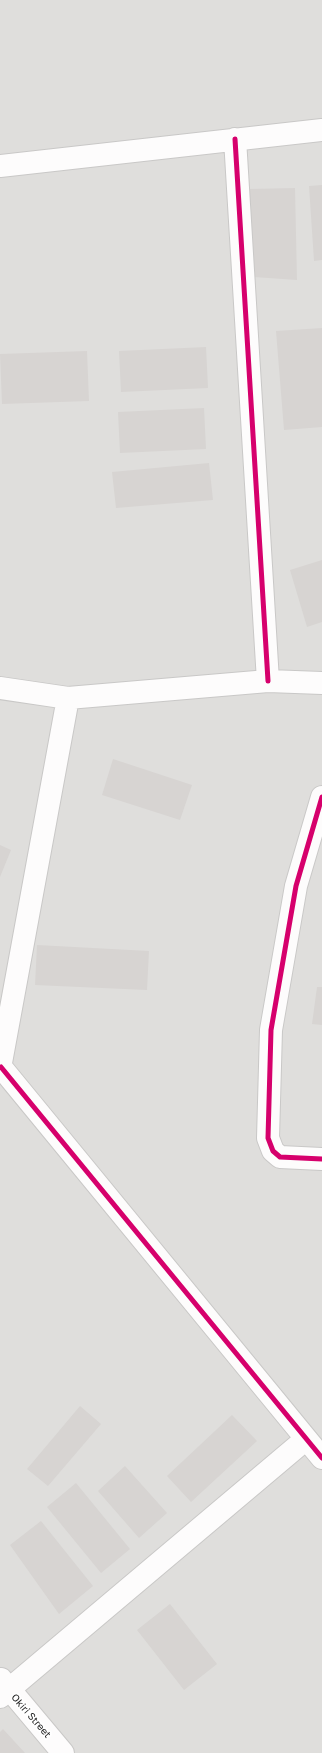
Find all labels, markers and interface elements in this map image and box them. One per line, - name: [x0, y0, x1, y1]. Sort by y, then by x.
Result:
- street label: Okiri Street: [9, 1692, 53, 1740]

